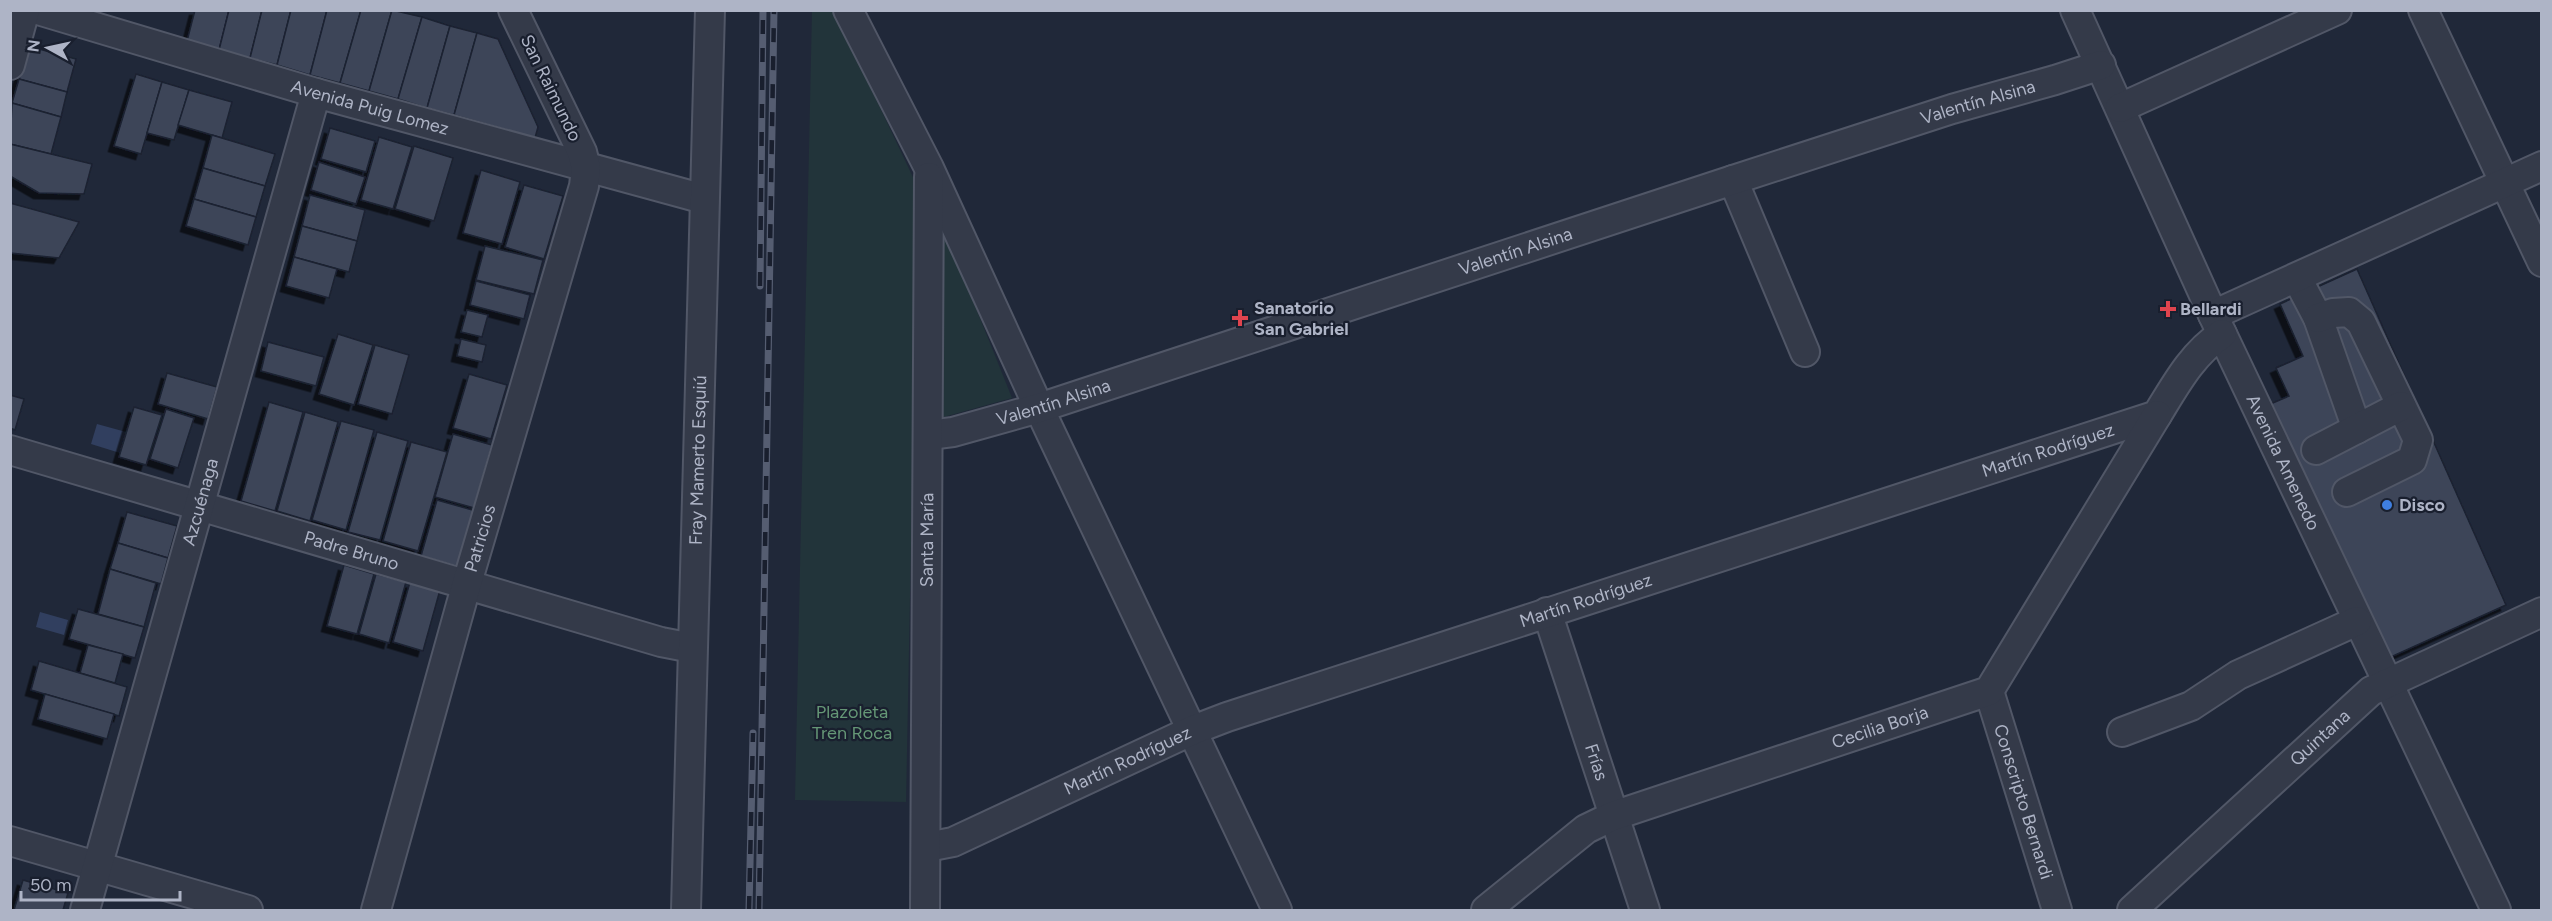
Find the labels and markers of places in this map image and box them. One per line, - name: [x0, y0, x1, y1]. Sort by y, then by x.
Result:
- place label: Sanatorio San Gabriel: [1254, 297, 1349, 340]
- place label: Bellardi: [2180, 298, 2242, 320]
- marker: Bellardi: [2161, 302, 2175, 316]
- marker: Sanatorio San Gabriel: [1231, 309, 1249, 327]
- place label: Disco: [2399, 494, 2445, 516]
- marker: Disco: [2380, 498, 2394, 512]

